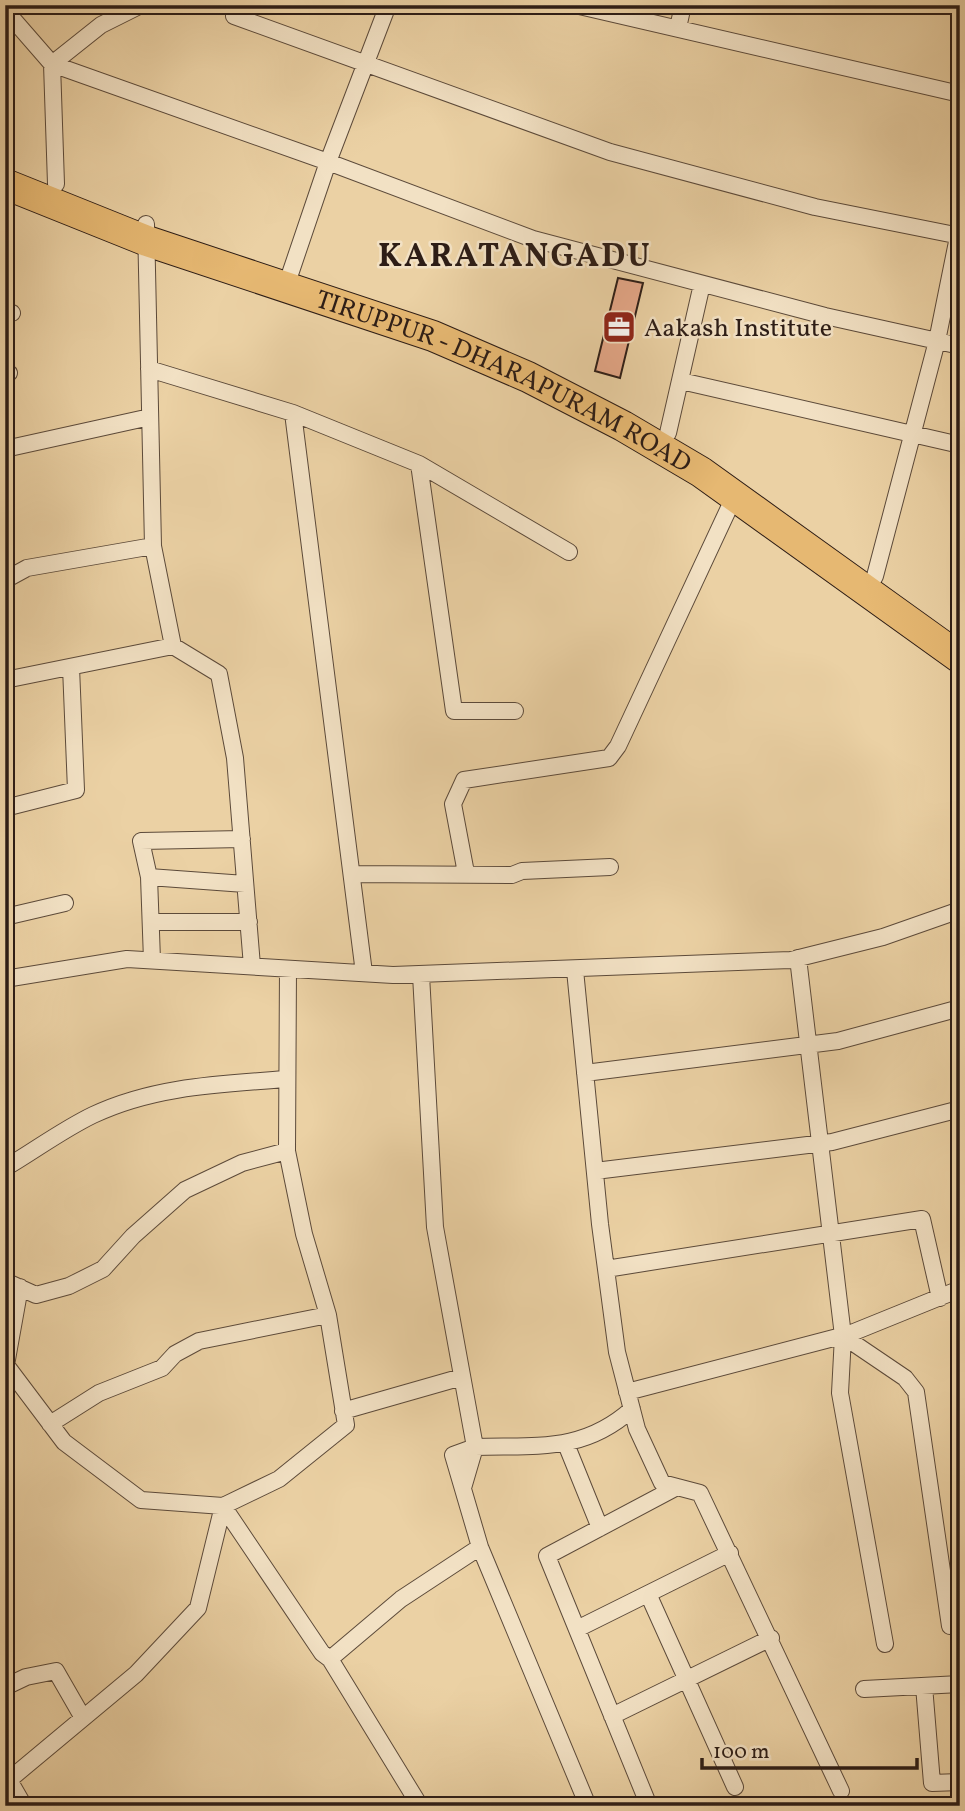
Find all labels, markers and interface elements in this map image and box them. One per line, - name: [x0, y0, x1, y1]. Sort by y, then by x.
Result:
- district label: KARATANGADU: [378, 235, 652, 281]
- street label: TIRUPPUR - DHARAPURAM ROAD: [311, 282, 698, 482]
- office icon: Aakash Institute: [600, 308, 638, 346]
- place label: Aakash Institute: [644, 311, 832, 347]
- scale bar: [702, 1727, 918, 1771]
- text: 100 m: [713, 1738, 770, 1767]

